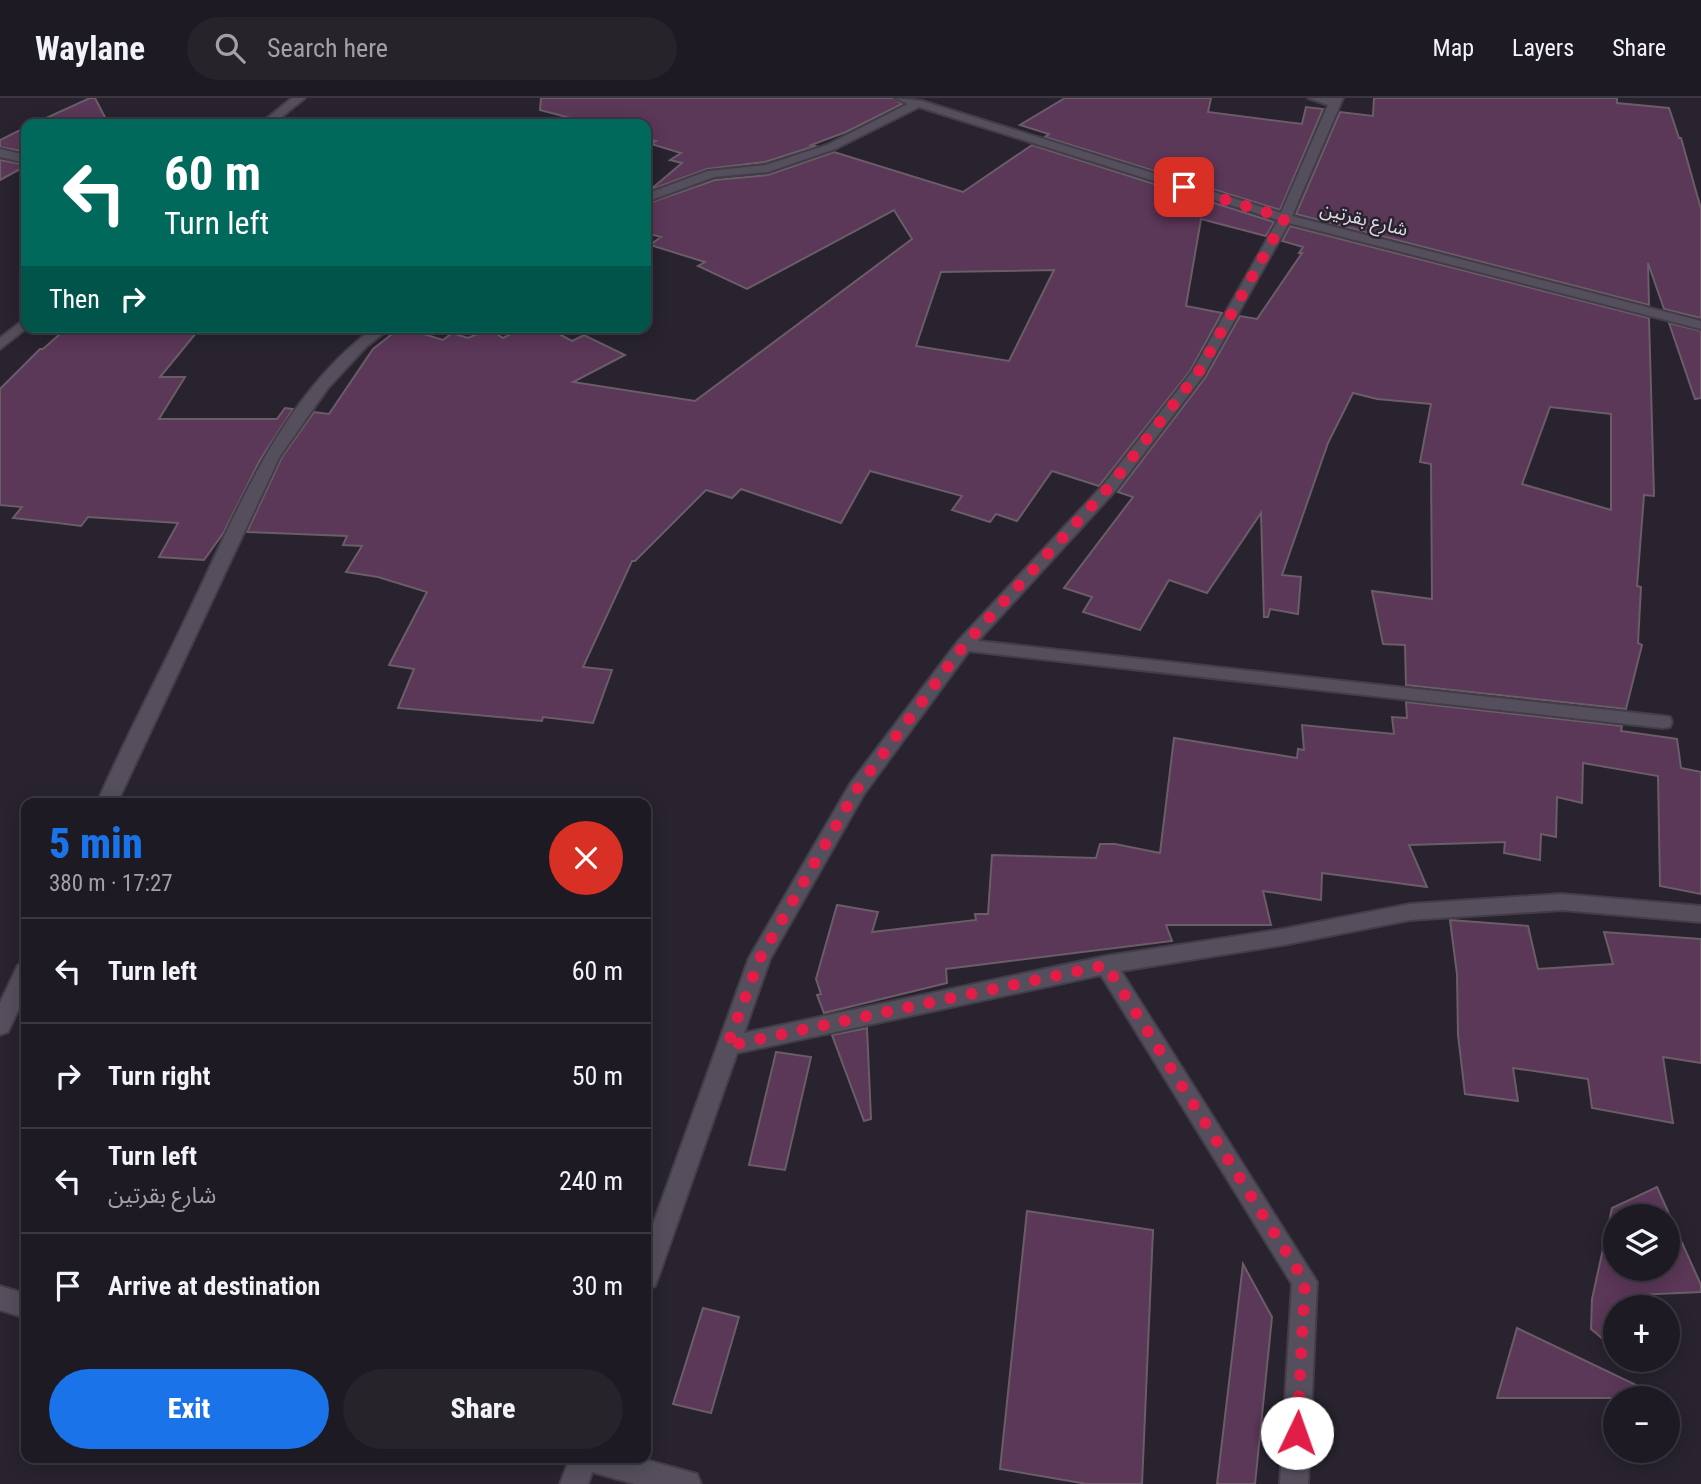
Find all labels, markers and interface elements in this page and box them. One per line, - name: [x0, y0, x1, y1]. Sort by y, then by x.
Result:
- search box: [187, 17, 677, 80]
- text: Waylane: [35, 29, 145, 68]
- icon: search: [211, 29, 249, 67]
- text: Search here: [267, 33, 388, 63]
- text: Map: [1433, 34, 1474, 62]
- text: Layers: [1512, 34, 1574, 62]
- text: Share: [1612, 34, 1666, 62]
- text: 60 m: [164, 145, 261, 202]
- icon: left: [49, 147, 140, 238]
- pin: [1154, 157, 1214, 217]
- icon: arrive: [1165, 168, 1203, 206]
- street label: شارع بقرتين: [1317, 197, 1410, 243]
- text: Turn left: [164, 204, 269, 242]
- icon: right: [114, 280, 152, 318]
- text: Then: [49, 284, 100, 314]
- text: 5 min: [49, 819, 143, 868]
- button: close: [549, 821, 623, 895]
- text: 380 m · 17:27: [49, 870, 173, 897]
- icon: left: [49, 952, 87, 990]
- text: Turn left: [108, 956, 197, 986]
- text: 60 m: [572, 956, 623, 986]
- icon: right: [49, 1057, 87, 1095]
- text: Turn right: [108, 1061, 210, 1091]
- text: 50 m: [572, 1061, 623, 1091]
- text: Turn left: [108, 1141, 197, 1171]
- icon: left: [49, 1162, 87, 1200]
- text: 240 m: [559, 1166, 623, 1196]
- text: شارع بقرتين: [108, 1182, 216, 1209]
- map controls: [1603, 1204, 1680, 1463]
- button: layers: [1603, 1204, 1680, 1281]
- icon: arrive: [49, 1267, 87, 1305]
- text: Arrive at destination: [108, 1271, 320, 1301]
- text: 30 m: [572, 1271, 623, 1301]
- button: +: [1603, 1295, 1680, 1372]
- button: Exit: [49, 1369, 329, 1449]
- button: Share: [343, 1369, 623, 1449]
- button: −: [1603, 1386, 1680, 1463]
- position arrow: [1260, 1396, 1334, 1470]

